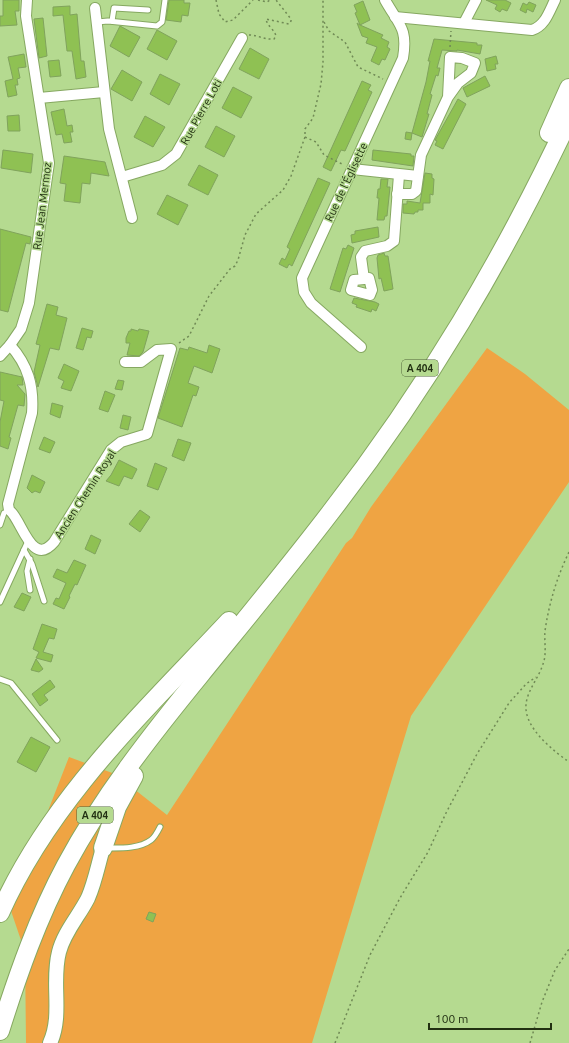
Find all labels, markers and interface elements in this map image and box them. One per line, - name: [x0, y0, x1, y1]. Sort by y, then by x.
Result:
- street label: Rue Pierre Loti: [178, 77, 224, 147]
- street label: Rue de l'Églisette: [322, 140, 370, 223]
- street label: Rue Jean Mermoz: [31, 161, 53, 251]
- road number: A 404: [402, 360, 438, 376]
- street label: Ancien Chemin Royal: [52, 447, 118, 541]
- road number: A 404: [77, 807, 113, 823]
- scale bar: [429, 1005, 551, 1031]
- text: 100 m: [435, 1012, 468, 1025]

